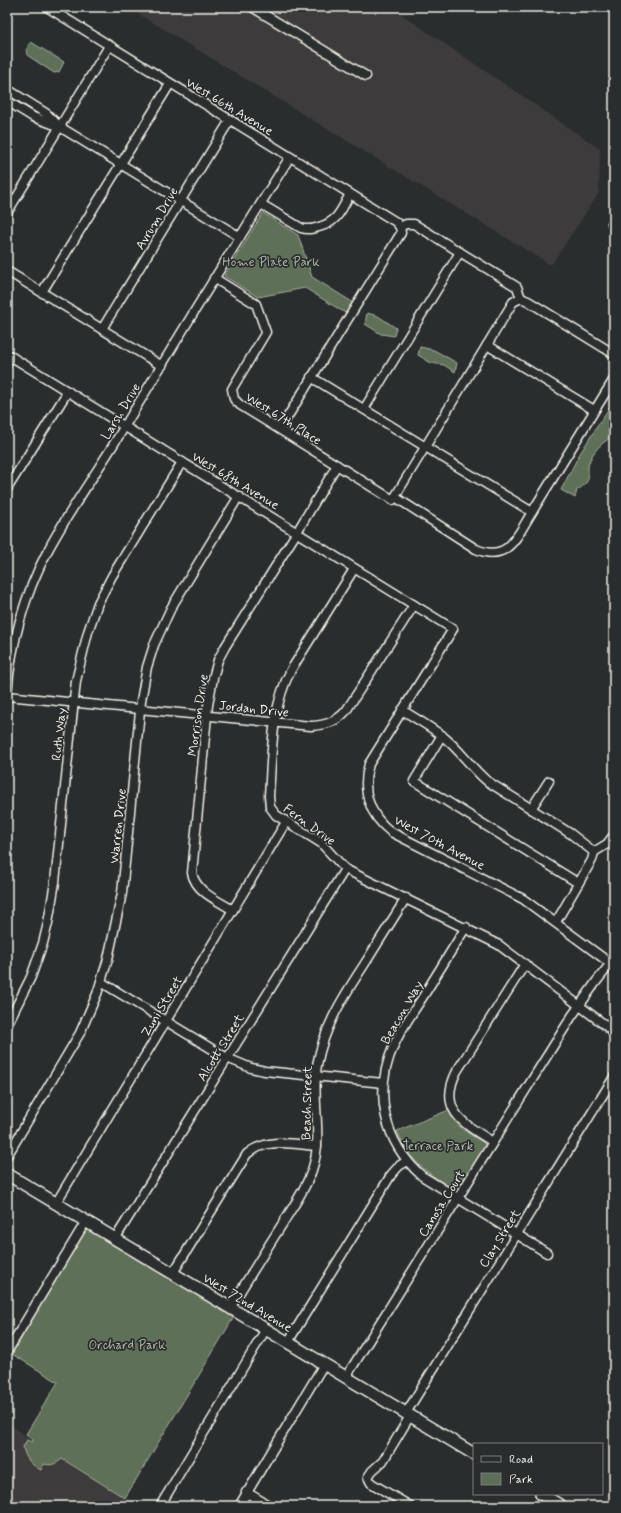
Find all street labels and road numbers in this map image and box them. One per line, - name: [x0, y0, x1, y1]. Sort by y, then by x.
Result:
- street label: West 66th Avenue: [182, 74, 276, 140]
- street label: Avrum Drive: [132, 184, 183, 253]
- street label: Larsh Drive: [98, 380, 145, 443]
- street label: West 67th Place: [242, 389, 324, 449]
- street label: West 68th Avenue: [188, 448, 282, 514]
- street label: Morrison Drive: [184, 673, 213, 757]
- street label: Jordan Drive: [218, 697, 290, 722]
- street label: Ruth Way: [48, 707, 71, 761]
- street label: Warren Drive: [106, 788, 131, 865]
- street label: Fern Drive: [280, 801, 339, 850]
- street label: West 70th Avenue: [391, 812, 488, 874]
- street label: Zuni Street: [138, 973, 187, 1040]
- street label: Beacon Way: [377, 978, 428, 1048]
- street label: Alcott Street: [194, 1011, 249, 1085]
- street label: Beach Street: [298, 1065, 317, 1140]
- street label: Canosa Court: [415, 1167, 470, 1240]
- street label: Clay Street: [476, 1206, 525, 1271]
- street label: West 72nd Avenue: [199, 1270, 295, 1337]

